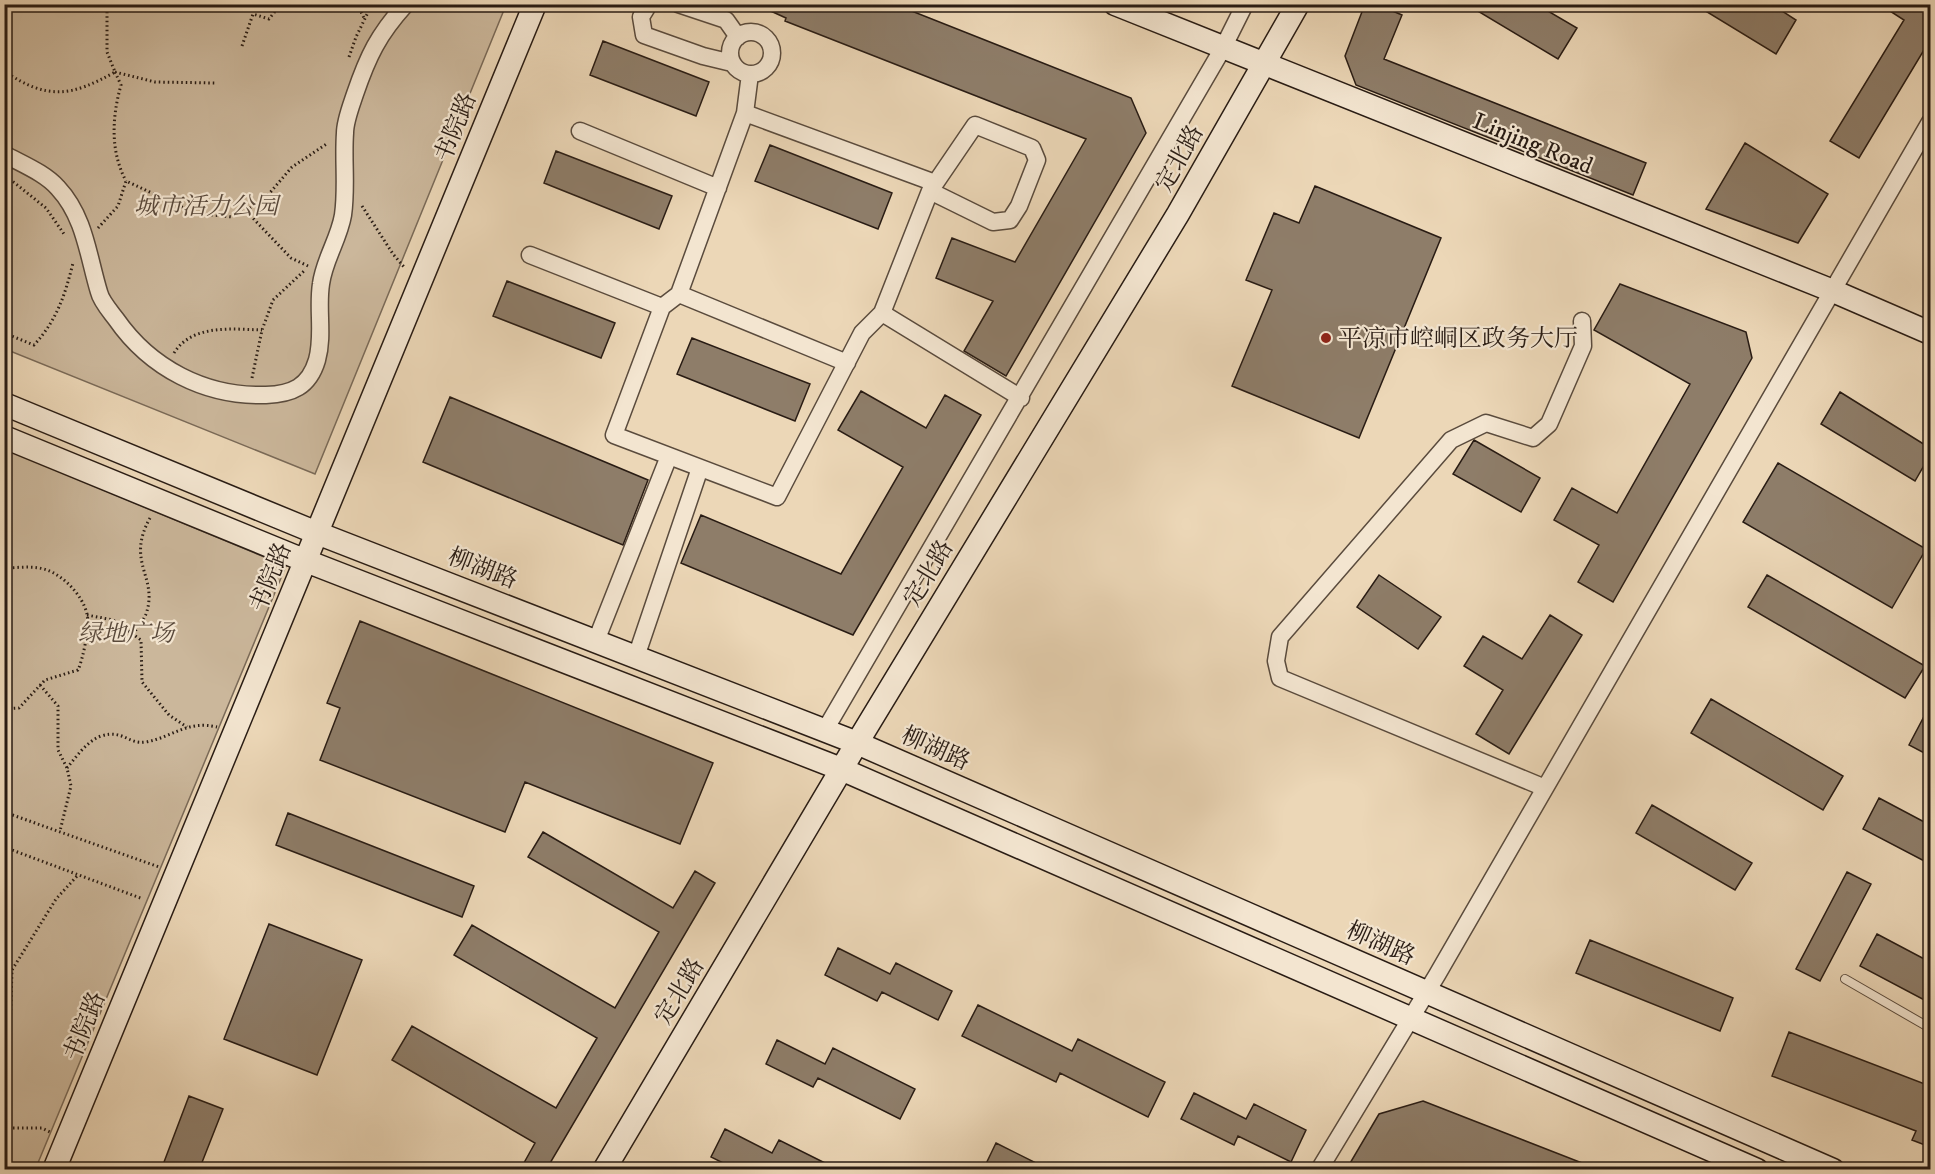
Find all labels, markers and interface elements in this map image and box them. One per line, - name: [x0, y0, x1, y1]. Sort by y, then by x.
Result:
- street label: 书院路: [429, 88, 483, 166]
- street label: Linjing Road: [1468, 106, 1597, 182]
- street label: 定北路: [1149, 120, 1210, 197]
- park label: 城市活力公园: [134, 192, 282, 222]
- place label: 平凉市崆峒区政务大厅: [1338, 324, 1578, 354]
- marker: 平凉市崆峒区政务大厅: [1319, 331, 1333, 345]
- street label: 定北路: [897, 535, 960, 612]
- street label: 书院路: [244, 538, 298, 616]
- street label: 柳湖路: [444, 542, 522, 596]
- park label: 绿地广场: [78, 619, 176, 649]
- street label: 柳湖路: [897, 721, 975, 777]
- street label: 柳湖路: [1342, 916, 1420, 972]
- street label: 定北路: [648, 953, 711, 1030]
- street label: 书院路: [58, 987, 112, 1065]

